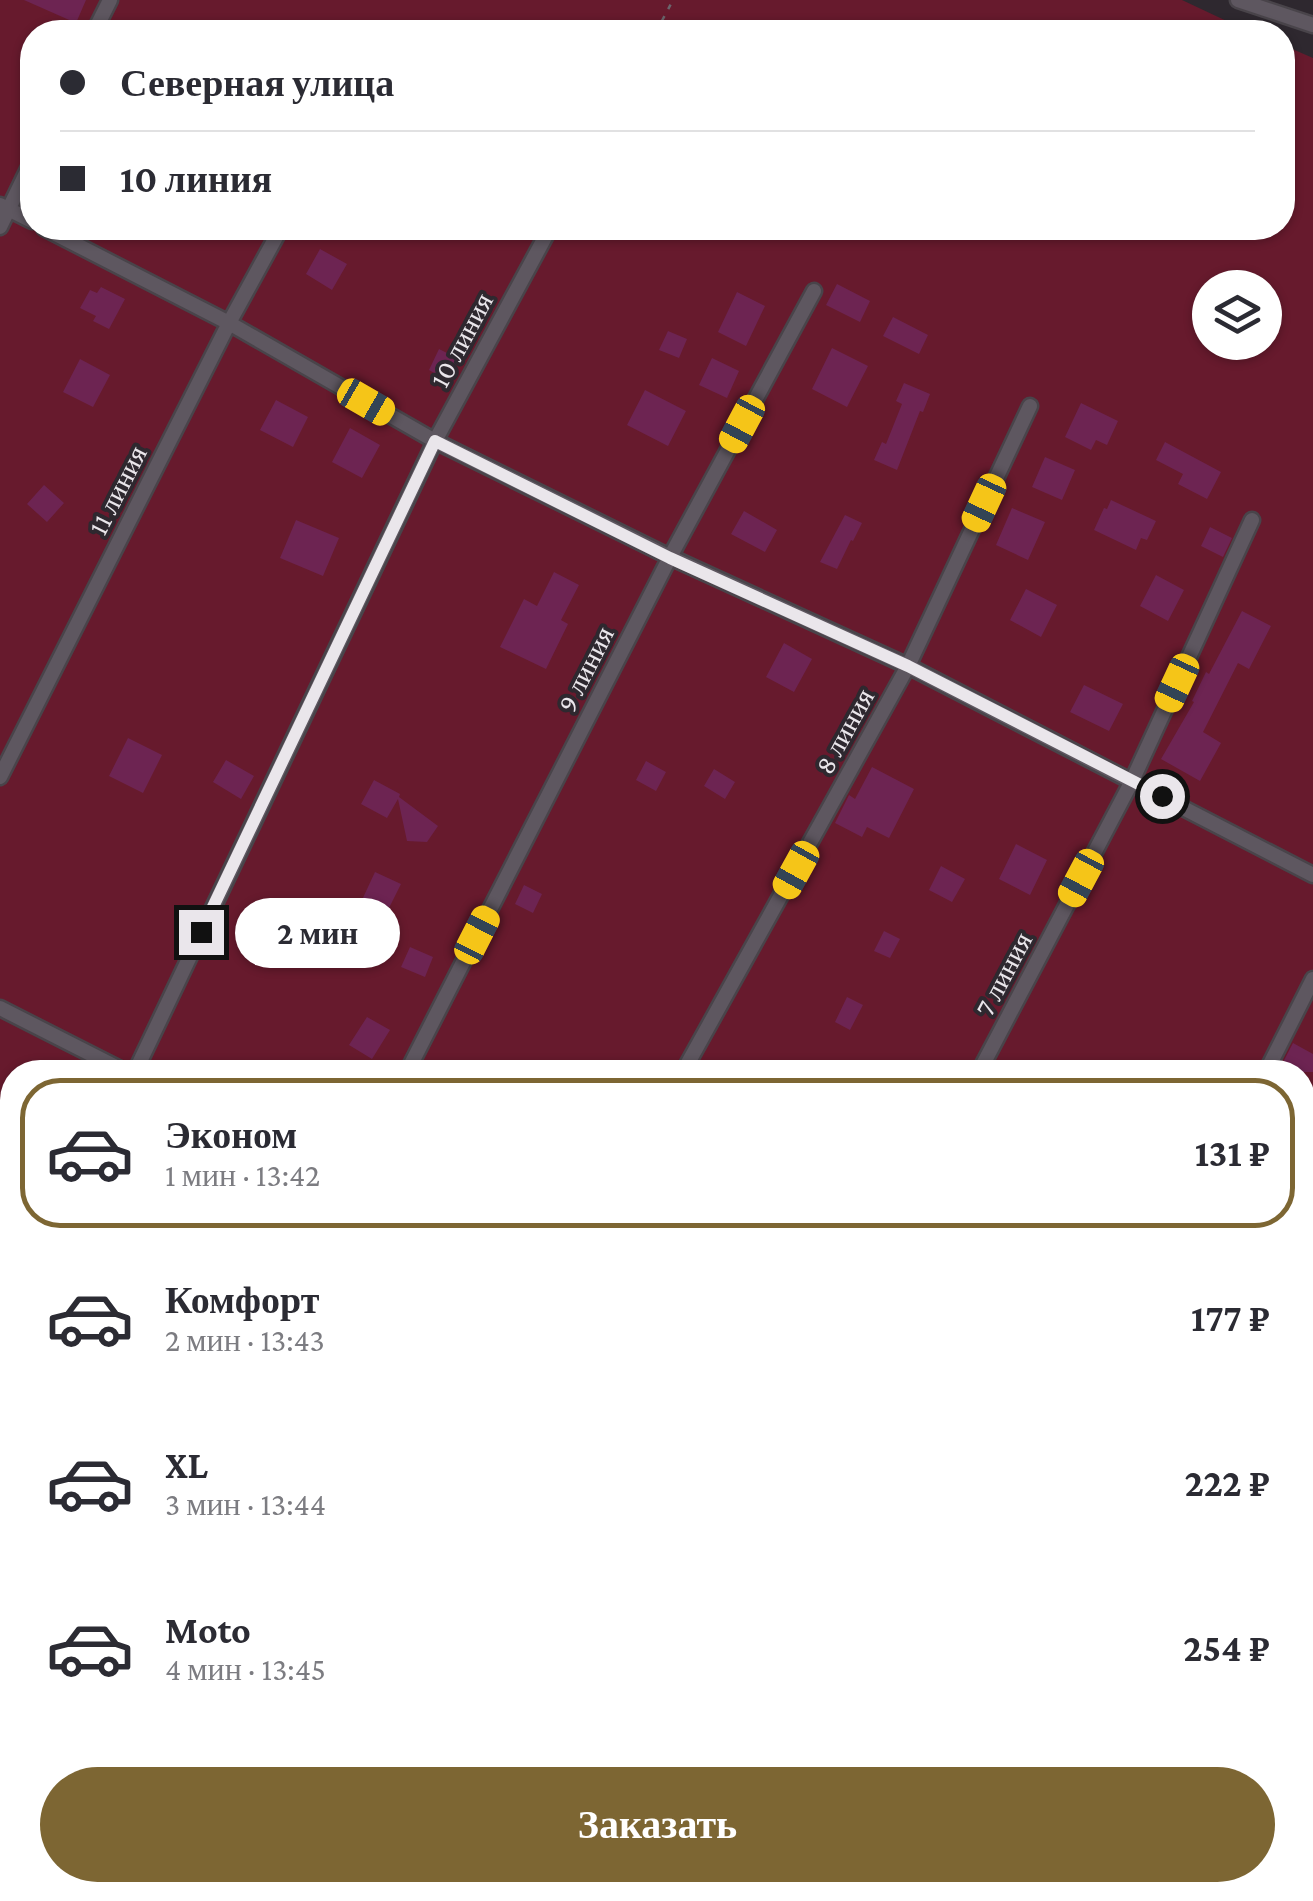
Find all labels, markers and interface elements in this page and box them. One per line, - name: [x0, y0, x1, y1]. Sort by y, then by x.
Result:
- text: Северная улица: [120, 62, 394, 104]
- text: 10 линия: [120, 158, 272, 200]
- map controls: [1192, 270, 1282, 360]
- button: layers: [1192, 270, 1282, 360]
- street label: 10 линия: [424, 288, 499, 393]
- car: [333, 374, 399, 430]
- car: [715, 390, 769, 458]
- street label: 11 линия: [82, 440, 153, 540]
- car: [958, 469, 1010, 537]
- street label: 9 линия: [551, 621, 620, 717]
- car: [1151, 649, 1203, 717]
- street label: 8 линия: [809, 683, 880, 779]
- route start: [1140, 774, 1185, 819]
- car: [768, 836, 824, 904]
- car: [1054, 844, 1108, 912]
- callout: 2 мин: [236, 897, 401, 967]
- car: [450, 901, 504, 969]
- route end: [179, 910, 224, 955]
- text: 2 мин: [277, 915, 358, 951]
- street label: 7 линия: [969, 927, 1038, 1021]
- icon: car: [45, 1108, 135, 1198]
- text: Эконом: [165, 1114, 297, 1156]
- text: 131 ₽: [1195, 1132, 1270, 1174]
- text: 1 мин · 13:42: [165, 1157, 320, 1193]
- icon: car: [45, 1273, 135, 1363]
- text: Комфорт: [165, 1279, 319, 1321]
- text: 177 ₽: [1191, 1297, 1270, 1339]
- text: 2 мин · 13:43: [165, 1322, 325, 1358]
- icon: car: [45, 1438, 135, 1528]
- text: XL: [165, 1444, 208, 1486]
- text: 222 ₽: [1185, 1462, 1270, 1504]
- text: 3 мин · 13:44: [165, 1486, 326, 1522]
- icon: car: [45, 1603, 135, 1693]
- text: Moto: [165, 1609, 251, 1651]
- text: 254 ₽: [1183, 1627, 1270, 1669]
- text: 4 мин · 13:45: [165, 1651, 326, 1687]
- button: Заказать: [40, 1767, 1275, 1882]

